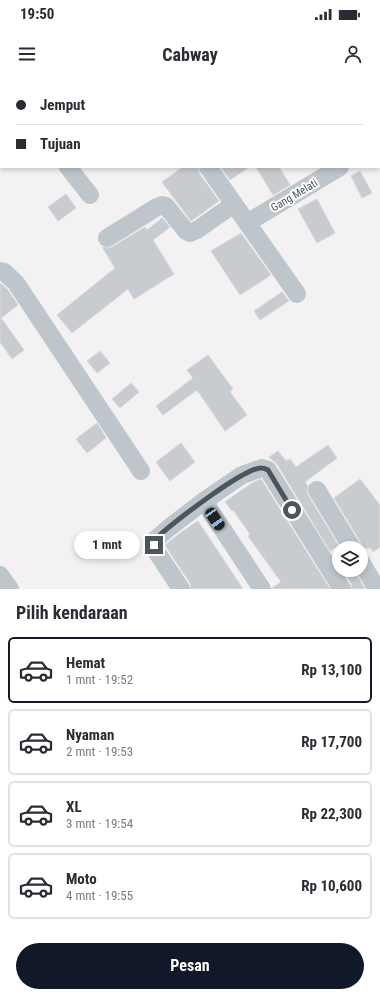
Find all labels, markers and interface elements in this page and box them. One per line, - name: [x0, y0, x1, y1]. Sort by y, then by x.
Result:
- text: 19:50: [20, 5, 54, 23]
- icon: menu: [16, 43, 38, 65]
- icon: person: [342, 43, 364, 65]
- text: Cabway: [162, 44, 218, 65]
- text: Jemput: [40, 96, 85, 114]
- text: Tujuan: [40, 135, 81, 153]
- street label: Gang Melati: [269, 176, 320, 214]
- route start: [283, 501, 301, 519]
- car: [203, 506, 227, 532]
- callout: 1 mnt: [74, 531, 140, 559]
- route end: [145, 536, 163, 554]
- text: 1 mnt: [92, 537, 122, 552]
- map controls: [332, 541, 368, 577]
- button: layers: [332, 541, 368, 577]
- text: Pilih kendaraan: [16, 602, 128, 623]
- icon: car: [18, 652, 54, 688]
- text: Hemat: [66, 654, 105, 672]
- text: Rp 13,100: [301, 661, 362, 679]
- text: 1 mnt · 19:52: [66, 672, 133, 687]
- icon: car: [18, 724, 54, 760]
- text: Nyaman: [66, 726, 114, 744]
- text: Rp 17,700: [301, 733, 362, 751]
- text: 2 mnt · 19:53: [66, 744, 133, 759]
- icon: car: [18, 796, 54, 832]
- text: XL: [66, 798, 82, 816]
- text: Rp 22,300: [301, 805, 362, 823]
- text: 3 mnt · 19:54: [66, 816, 133, 831]
- icon: car: [18, 868, 54, 904]
- text: Moto: [66, 870, 97, 888]
- text: Rp 10,600: [301, 877, 362, 895]
- text: 4 mnt · 19:55: [66, 888, 133, 903]
- button: Pesan: [16, 943, 364, 989]

